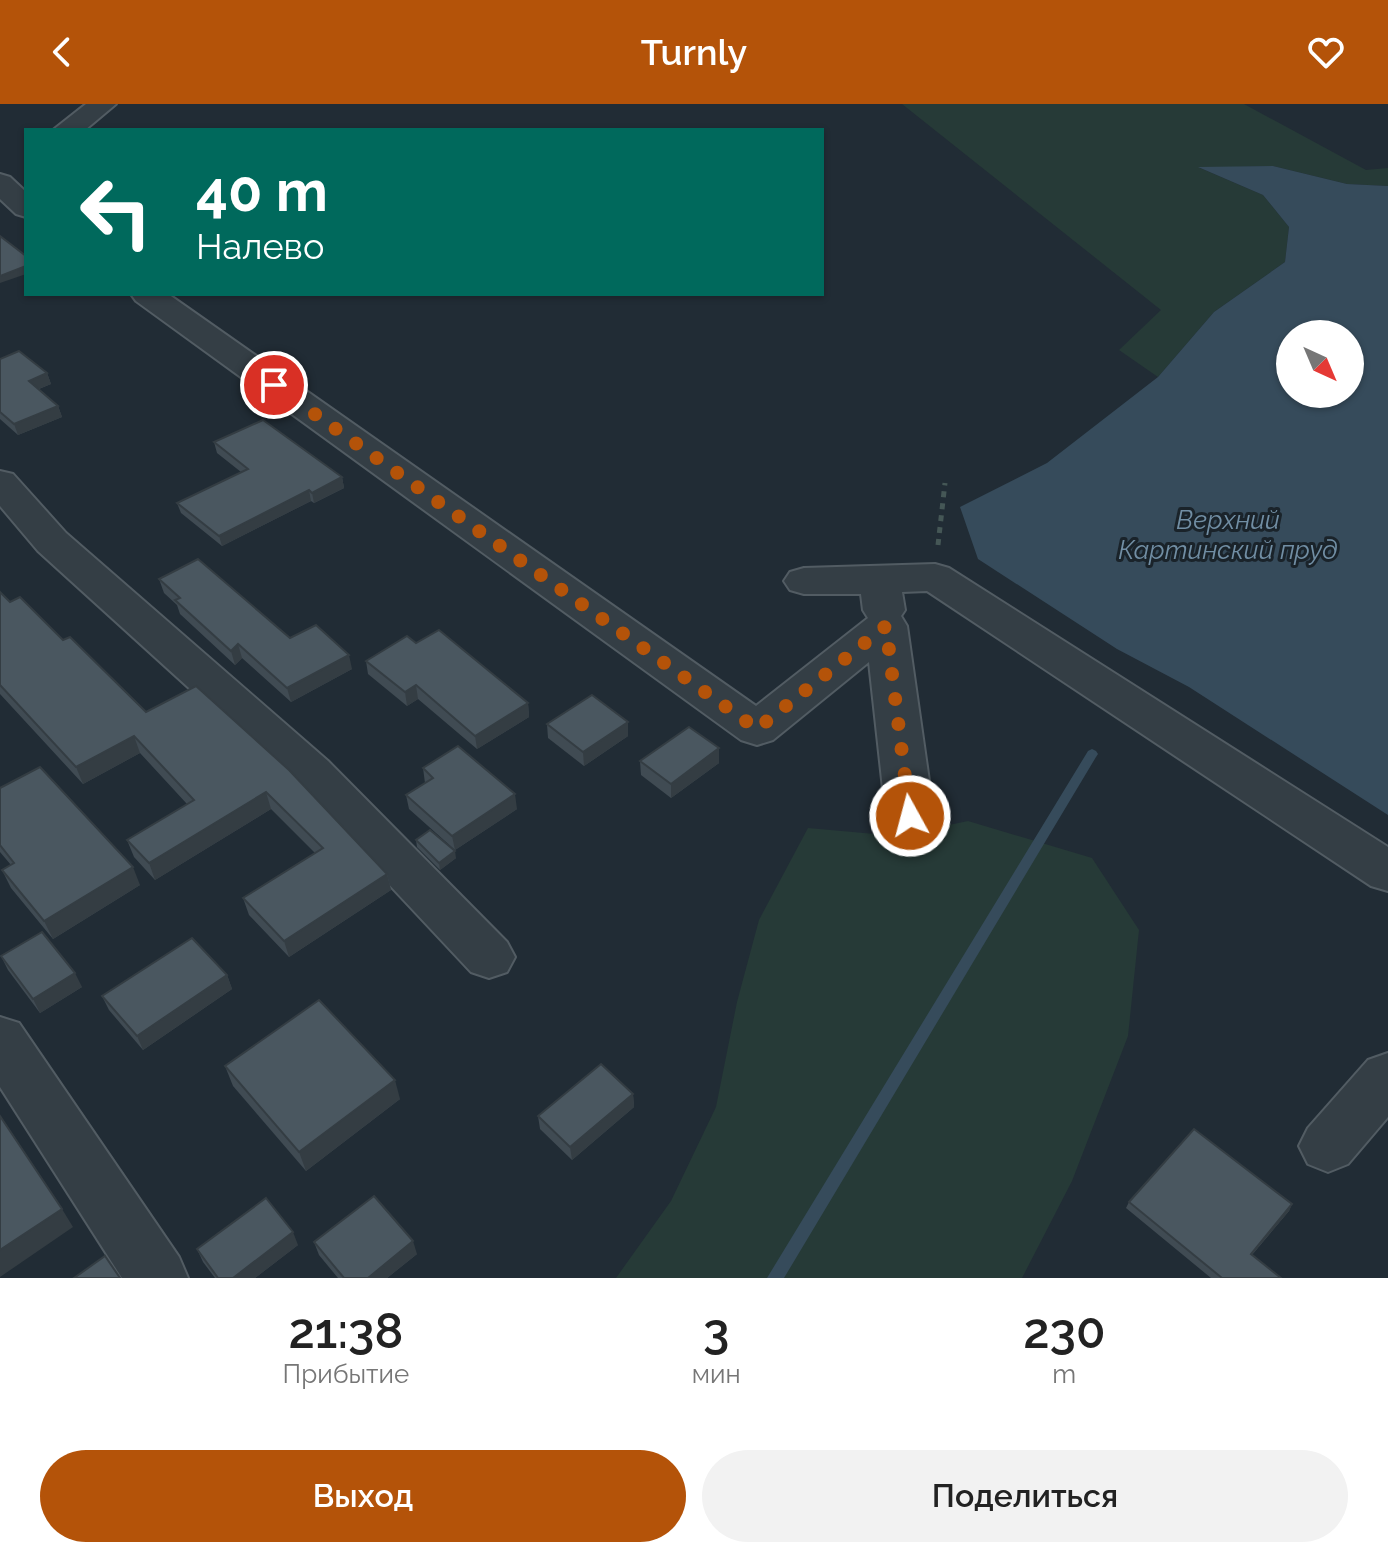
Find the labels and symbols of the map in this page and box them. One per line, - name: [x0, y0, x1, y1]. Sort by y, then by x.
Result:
- north arrow: [1276, 320, 1364, 408]
- pin: [240, 351, 308, 419]
- water label: Верхний Картинский пруд: [1118, 505, 1338, 565]
- position arrow: [868, 774, 952, 858]

